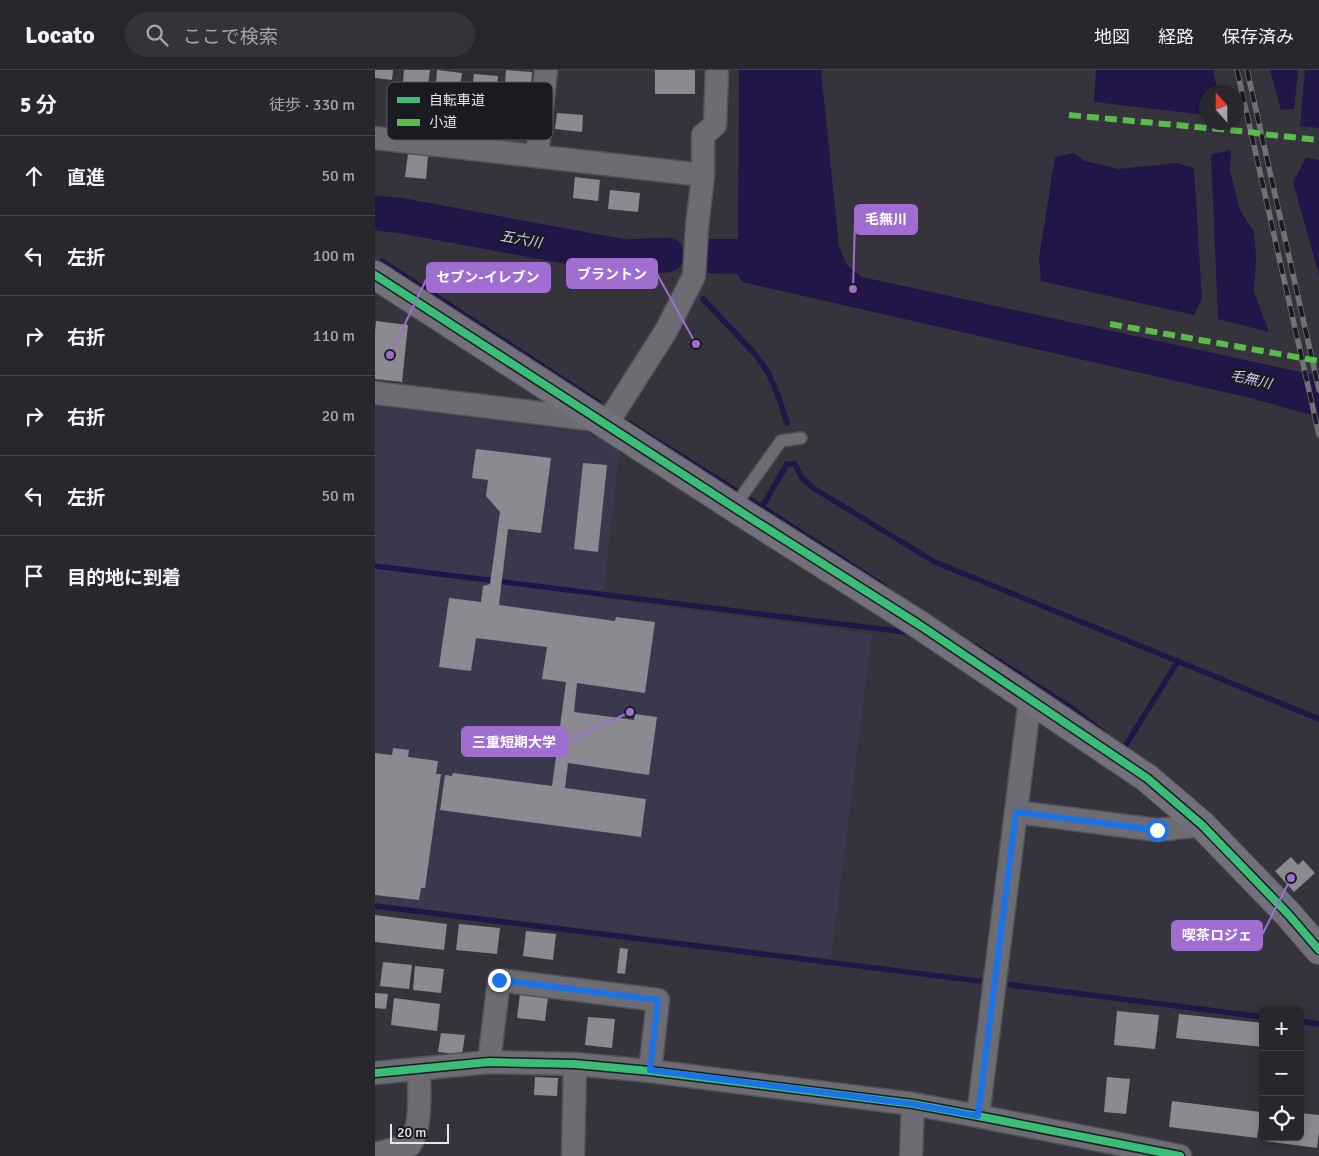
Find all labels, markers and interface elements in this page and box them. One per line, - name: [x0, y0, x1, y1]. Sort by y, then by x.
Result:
- search box: [125, 12, 475, 57]
- text: Locato: [25, 20, 95, 50]
- icon: search: [143, 21, 171, 49]
- text: ここで検索: [183, 25, 278, 49]
- text: 地図: [1094, 26, 1130, 48]
- text: 経路: [1158, 26, 1194, 48]
- text: 保存済み: [1222, 26, 1294, 48]
- legend: [387, 82, 553, 140]
- north arrow: [1199, 85, 1244, 130]
- text: 5 分: [20, 92, 57, 118]
- text: 自転車道: [429, 92, 485, 109]
- text: 徒歩 · 330 m: [269, 95, 355, 115]
- text: 小道: [429, 114, 457, 131]
- icon: ahead: [20, 162, 48, 190]
- text: 直進: [67, 166, 105, 190]
- text: 50 m: [321, 166, 355, 186]
- callout: 毛無川: [855, 205, 917, 234]
- text: 毛無川: [865, 211, 907, 228]
- water label: 五六川: [499, 227, 545, 252]
- icon: left: [20, 242, 48, 270]
- text: 左折: [67, 246, 105, 270]
- text: 100 m: [313, 246, 355, 266]
- callout: ブラントン: [567, 259, 657, 288]
- callout: セブン-イレブン: [427, 263, 550, 292]
- text: ブラントン: [577, 266, 647, 283]
- text: セブン-イレブン: [436, 269, 540, 286]
- icon: right: [20, 322, 48, 350]
- text: 右折: [67, 326, 105, 350]
- text: 110 m: [313, 326, 355, 346]
- water label: 毛無川: [1229, 366, 1275, 393]
- icon: right: [20, 402, 48, 430]
- text: 右折: [67, 406, 105, 430]
- text: 20 m: [321, 406, 355, 426]
- icon: left: [20, 482, 48, 510]
- text: 左折: [67, 486, 105, 510]
- text: 50 m: [321, 486, 355, 506]
- icon: arrive: [20, 562, 48, 590]
- text: 目的地に到着: [67, 566, 181, 590]
- callout: 三重短期大学: [462, 727, 566, 756]
- text: 三重短期大学: [472, 734, 556, 751]
- route start: [1146, 819, 1169, 842]
- callout: 喫茶ロジェ: [1172, 921, 1262, 950]
- text: 喫茶ロジェ: [1182, 927, 1252, 944]
- route end: [488, 969, 511, 992]
- map controls: [1259, 1006, 1304, 1141]
- button: +: [1259, 1006, 1304, 1051]
- button: −: [1259, 1051, 1304, 1096]
- button: locate: [1259, 1096, 1304, 1141]
- scale bar: [390, 1121, 449, 1144]
- text: 20 m: [397, 1124, 426, 1141]

